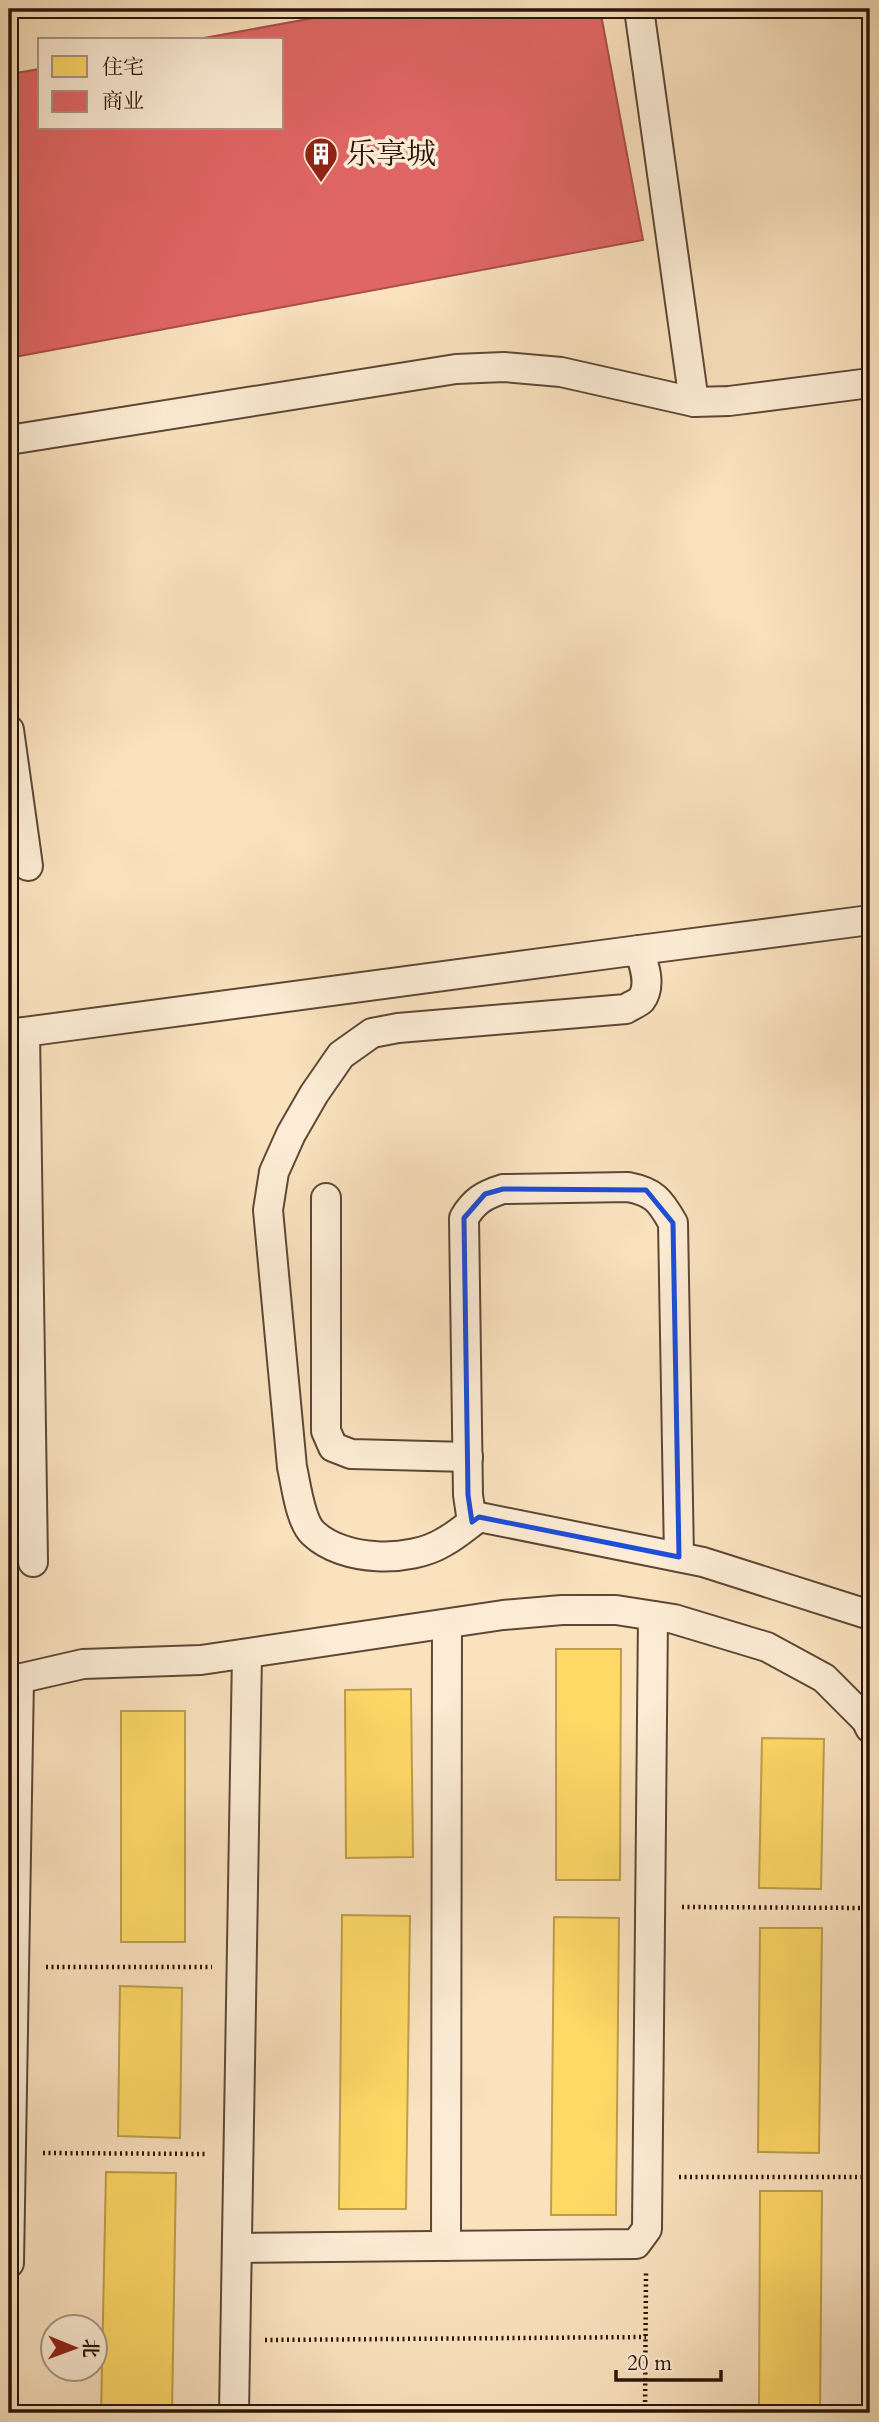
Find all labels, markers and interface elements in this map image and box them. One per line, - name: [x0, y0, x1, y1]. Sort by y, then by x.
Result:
- legend: [38, 38, 284, 130]
- text: 住宅: [102, 53, 144, 82]
- text: 商业: [102, 87, 144, 116]
- place label: 乐享城: [346, 134, 436, 175]
- building icon: 乐享城: [302, 135, 340, 184]
- north arrow: [38, 2314, 108, 2384]
- scale bar: [616, 2338, 722, 2382]
- text: 北: [77, 2339, 103, 2358]
- text: 20 m: [627, 2349, 672, 2378]

